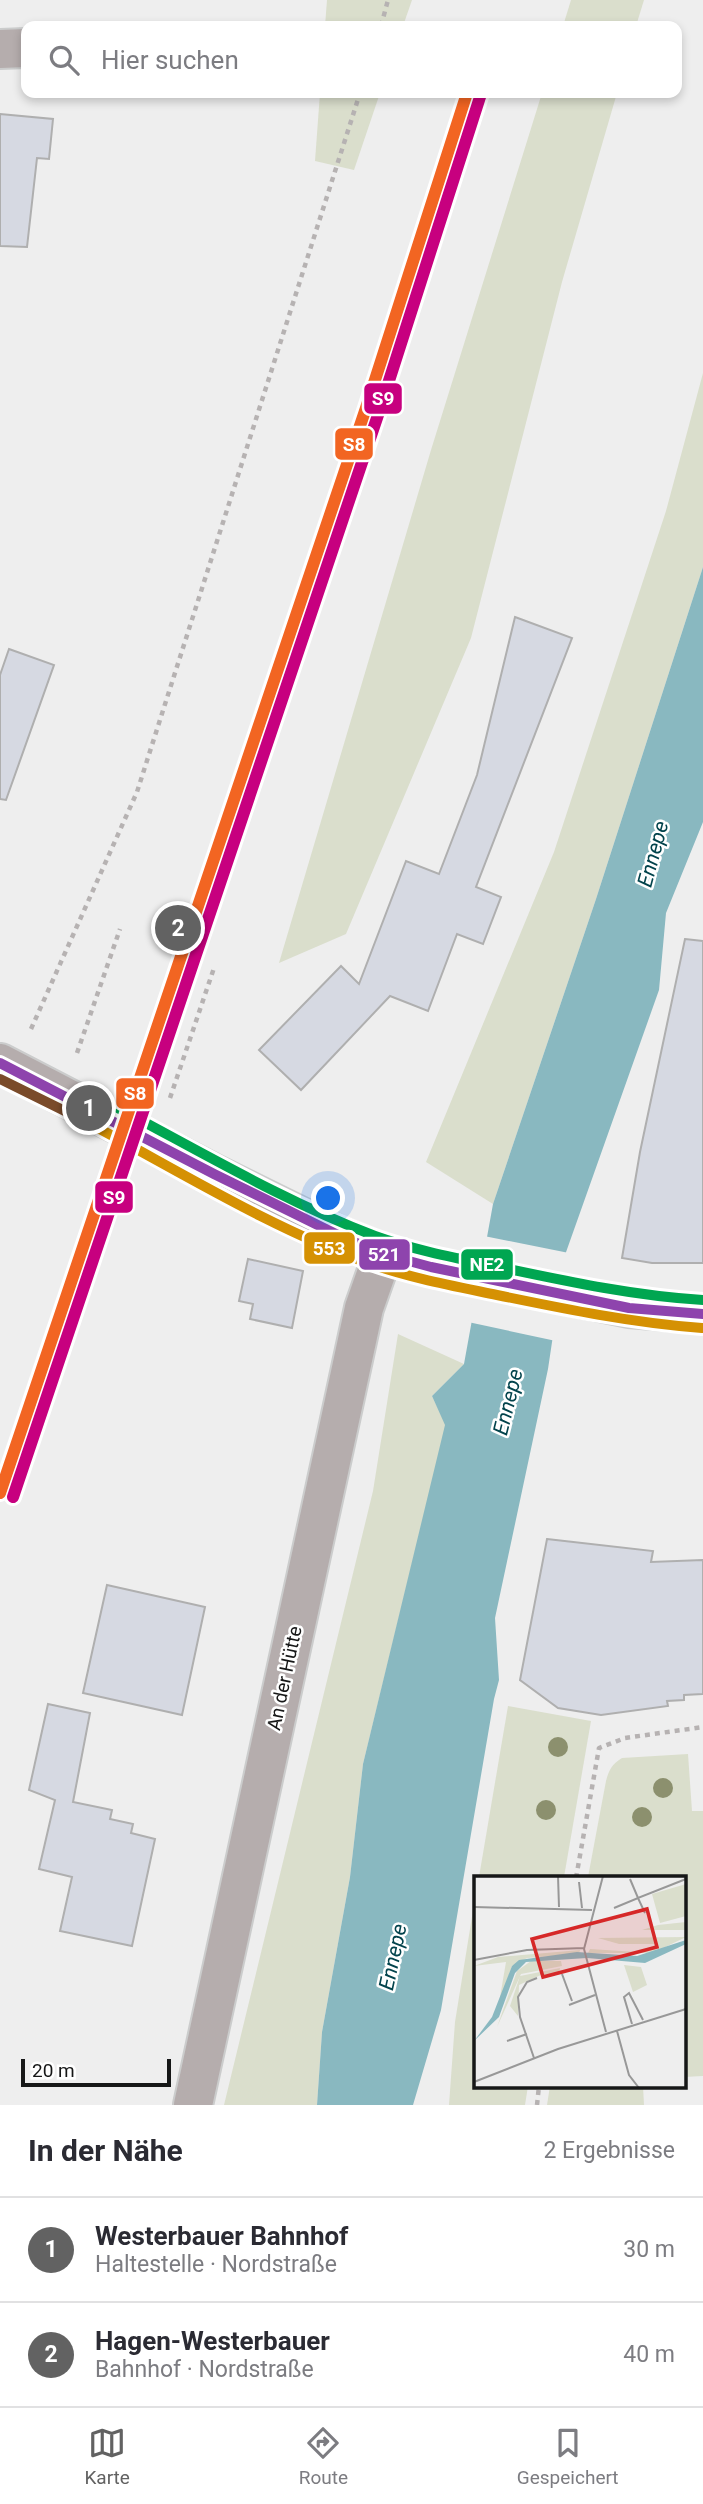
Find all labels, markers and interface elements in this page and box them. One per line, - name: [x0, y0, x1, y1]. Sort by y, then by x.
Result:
- search box: [21, 21, 682, 98]
- icon: search: [45, 41, 83, 79]
- text: Hier suchen: [101, 45, 239, 75]
- line badge: S9: [363, 382, 403, 415]
- text: S9: [372, 387, 394, 410]
- line badge: S8: [334, 427, 374, 461]
- text: S8: [343, 433, 365, 456]
- water label: Ennepe: [633, 818, 673, 890]
- pin: 2: [155, 902, 201, 954]
- line badge: S8: [115, 1077, 155, 1110]
- pin: 1: [66, 1082, 112, 1134]
- text: S8: [124, 1082, 146, 1105]
- line badge: S9: [94, 1180, 134, 1214]
- your location: [311, 1181, 345, 1215]
- text: S9: [103, 1186, 125, 1209]
- line badge: 553: [303, 1231, 356, 1265]
- text: 553: [313, 1237, 345, 1260]
- line badge: 521: [358, 1238, 411, 1271]
- text: 521: [368, 1243, 400, 1266]
- line badge: NE2: [460, 1248, 514, 1281]
- text: NE2: [470, 1253, 505, 1276]
- water label: Ennepe: [488, 1366, 528, 1437]
- street label: An der Hütte: [262, 1624, 307, 1732]
- inset map: [474, 1876, 686, 2088]
- water label: Ennepe: [374, 1921, 412, 1992]
- scale bar: [21, 2056, 172, 2088]
- text: 20 m: [32, 2059, 75, 2082]
- text: In der Nähe: [28, 2133, 183, 2168]
- text: 2 Ergebnisse: [543, 2137, 675, 2164]
- text: Westerbauer Bahnhof: [95, 2221, 348, 2251]
- text: 1: [44, 2236, 58, 2263]
- text: 30 m: [623, 2236, 675, 2263]
- text: Haltestelle · Nordstraße: [95, 2251, 337, 2278]
- text: Hagen-Westerbauer: [95, 2326, 330, 2356]
- text: 2: [44, 2341, 58, 2368]
- text: 40 m: [623, 2341, 675, 2368]
- text: Bahnhof · Nordstraße: [95, 2356, 314, 2383]
- tab: Karte: [84, 2424, 130, 2489]
- tab: Route: [299, 2424, 348, 2489]
- tab: Gespeichert: [517, 2424, 619, 2489]

